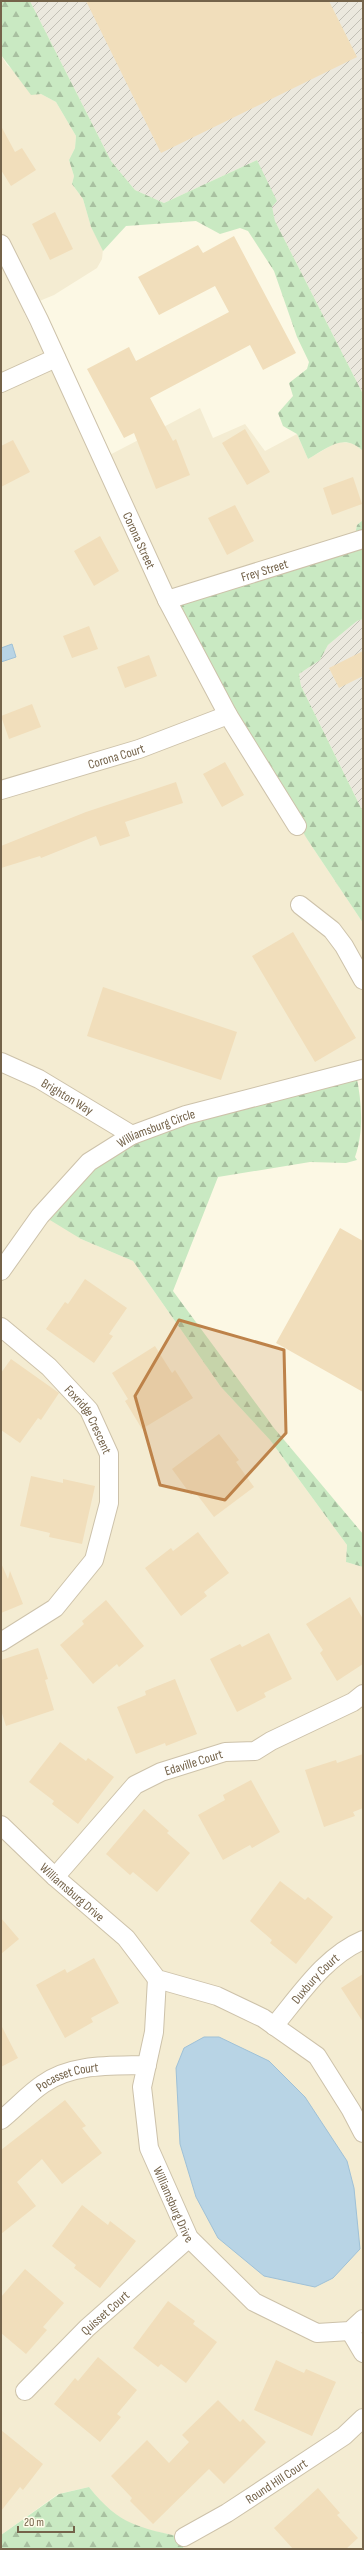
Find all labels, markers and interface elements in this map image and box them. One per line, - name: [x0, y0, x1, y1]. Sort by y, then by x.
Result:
- street label: Corona Street: [119, 510, 159, 571]
- street label: Frey Street: [239, 556, 290, 585]
- street label: Corona Court: [86, 741, 147, 773]
- street label: Brighton Way: [38, 1075, 96, 1119]
- street label: Williamsburg Circle: [114, 1106, 197, 1151]
- street label: Foxridge Crescent: [61, 1382, 115, 1457]
- street label: Edaville Court: [163, 1746, 225, 1779]
- street label: Williamsburg Drive: [36, 1860, 108, 1925]
- street label: Duxbury Court: [288, 1950, 343, 2007]
- street label: Pocasset Court: [33, 2059, 99, 2096]
- street label: Williamsburg Drive: [149, 2164, 196, 2247]
- street label: Quisset Court: [78, 2287, 133, 2339]
- street label: Round Hill Court: [243, 2455, 311, 2508]
- scale bar: [18, 2508, 74, 2534]
- text: 20 m: [24, 2515, 44, 2530]

